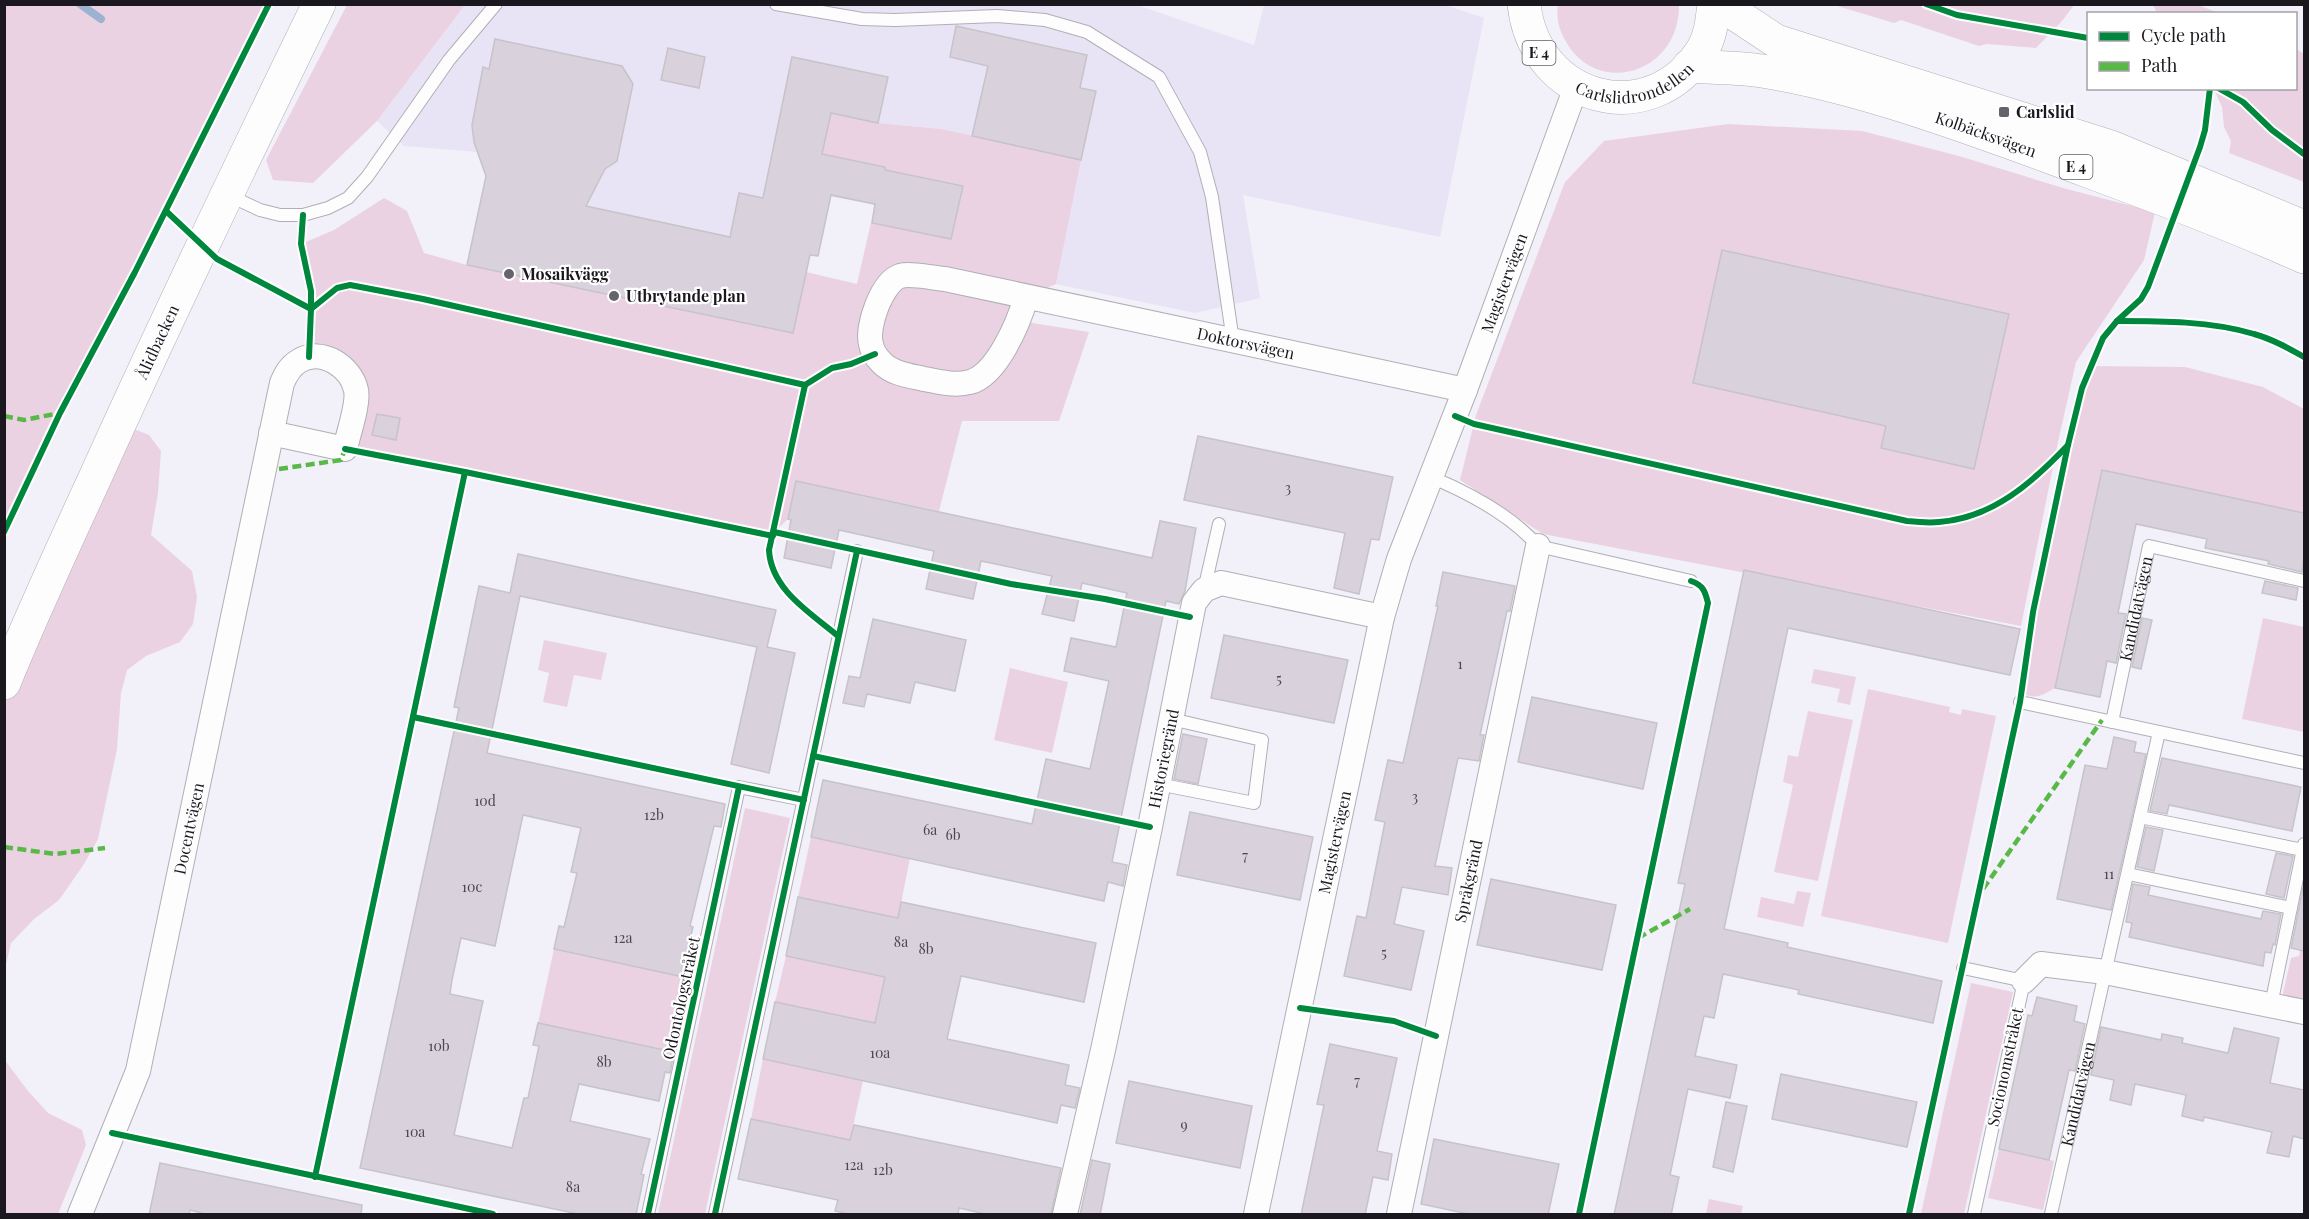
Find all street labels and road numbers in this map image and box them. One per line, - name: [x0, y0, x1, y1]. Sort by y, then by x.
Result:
- road number: E 4: [1522, 41, 1556, 65]
- street label: Carlslidrondellen: [1572, 58, 1698, 107]
- street label: Kolbäcksvägen: [1933, 106, 2040, 161]
- road number: E 4: [2060, 155, 2092, 179]
- street label: Magistervägen: [1476, 230, 1532, 336]
- street label: Ålidbacken: [130, 301, 183, 383]
- street label: Doktorsvägen: [1195, 322, 1297, 363]
- street label: Kandidatvägen: [2114, 554, 2157, 663]
- street label: Historiegränd: [1143, 707, 1183, 810]
- street label: Docentvägen: [168, 780, 208, 876]
- street label: Magistervägen: [1313, 788, 1355, 895]
- street label: Språkgränd: [1449, 838, 1487, 924]
- street label: Odontologstråket: [657, 934, 704, 1061]
- street label: Socionomstråket: [1982, 1005, 2027, 1128]
- street label: Kandidatvägen: [2056, 1039, 2099, 1148]

